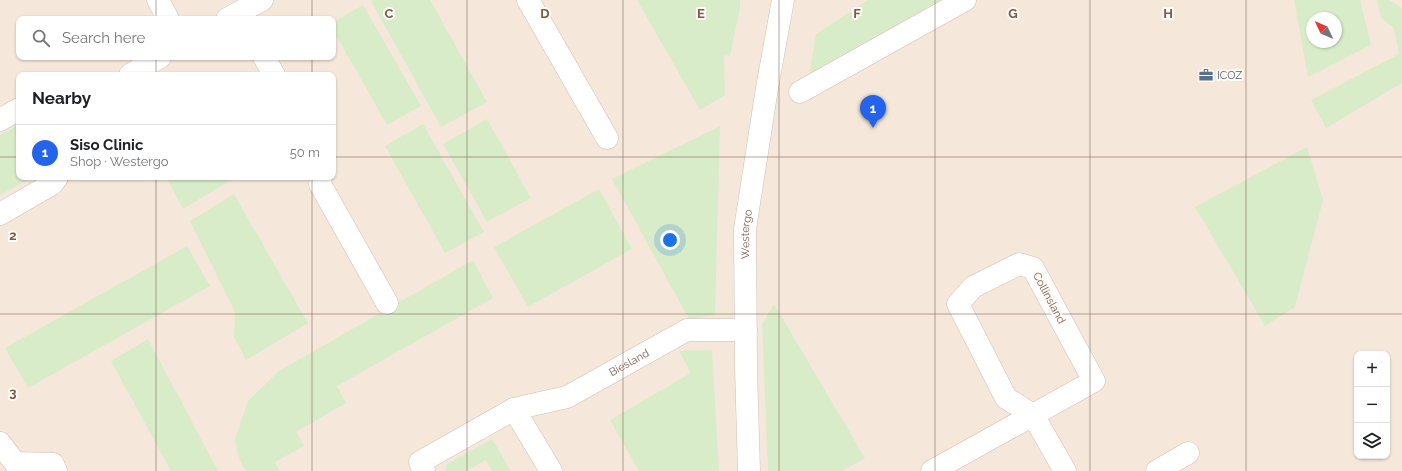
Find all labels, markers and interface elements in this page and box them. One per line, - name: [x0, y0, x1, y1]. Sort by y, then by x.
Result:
- text: C: [385, 6, 394, 21]
- text: D: [540, 6, 550, 21]
- text: E: [697, 6, 705, 21]
- text: F: [853, 6, 861, 21]
- text: G: [1008, 6, 1018, 21]
- text: H: [1163, 6, 1173, 21]
- north arrow: [1306, 12, 1342, 48]
- search box: [16, 16, 336, 60]
- icon: search: [30, 27, 52, 49]
- text: Search here: [62, 29, 145, 47]
- office icon: ICOZ: [1198, 67, 1214, 83]
- place label: ICOZ: [1217, 69, 1242, 82]
- text: Nearby: [32, 88, 91, 108]
- pin: 1: [860, 95, 886, 128]
- text: Siso Clinic: [70, 136, 143, 154]
- text: 1: [42, 145, 48, 160]
- text: 50 m: [290, 145, 320, 160]
- text: Shop · Westergo: [70, 154, 169, 169]
- street label: Westergo: [738, 208, 755, 259]
- text: 2: [9, 228, 17, 243]
- your location: [660, 230, 680, 250]
- street label: Collinsland: [1030, 270, 1068, 326]
- street label: Biesland: [607, 346, 651, 379]
- map controls: [1354, 351, 1390, 459]
- button: +: [1354, 351, 1390, 387]
- text: 3: [9, 385, 17, 400]
- button: −: [1354, 387, 1390, 423]
- button: layers: [1354, 423, 1390, 459]

